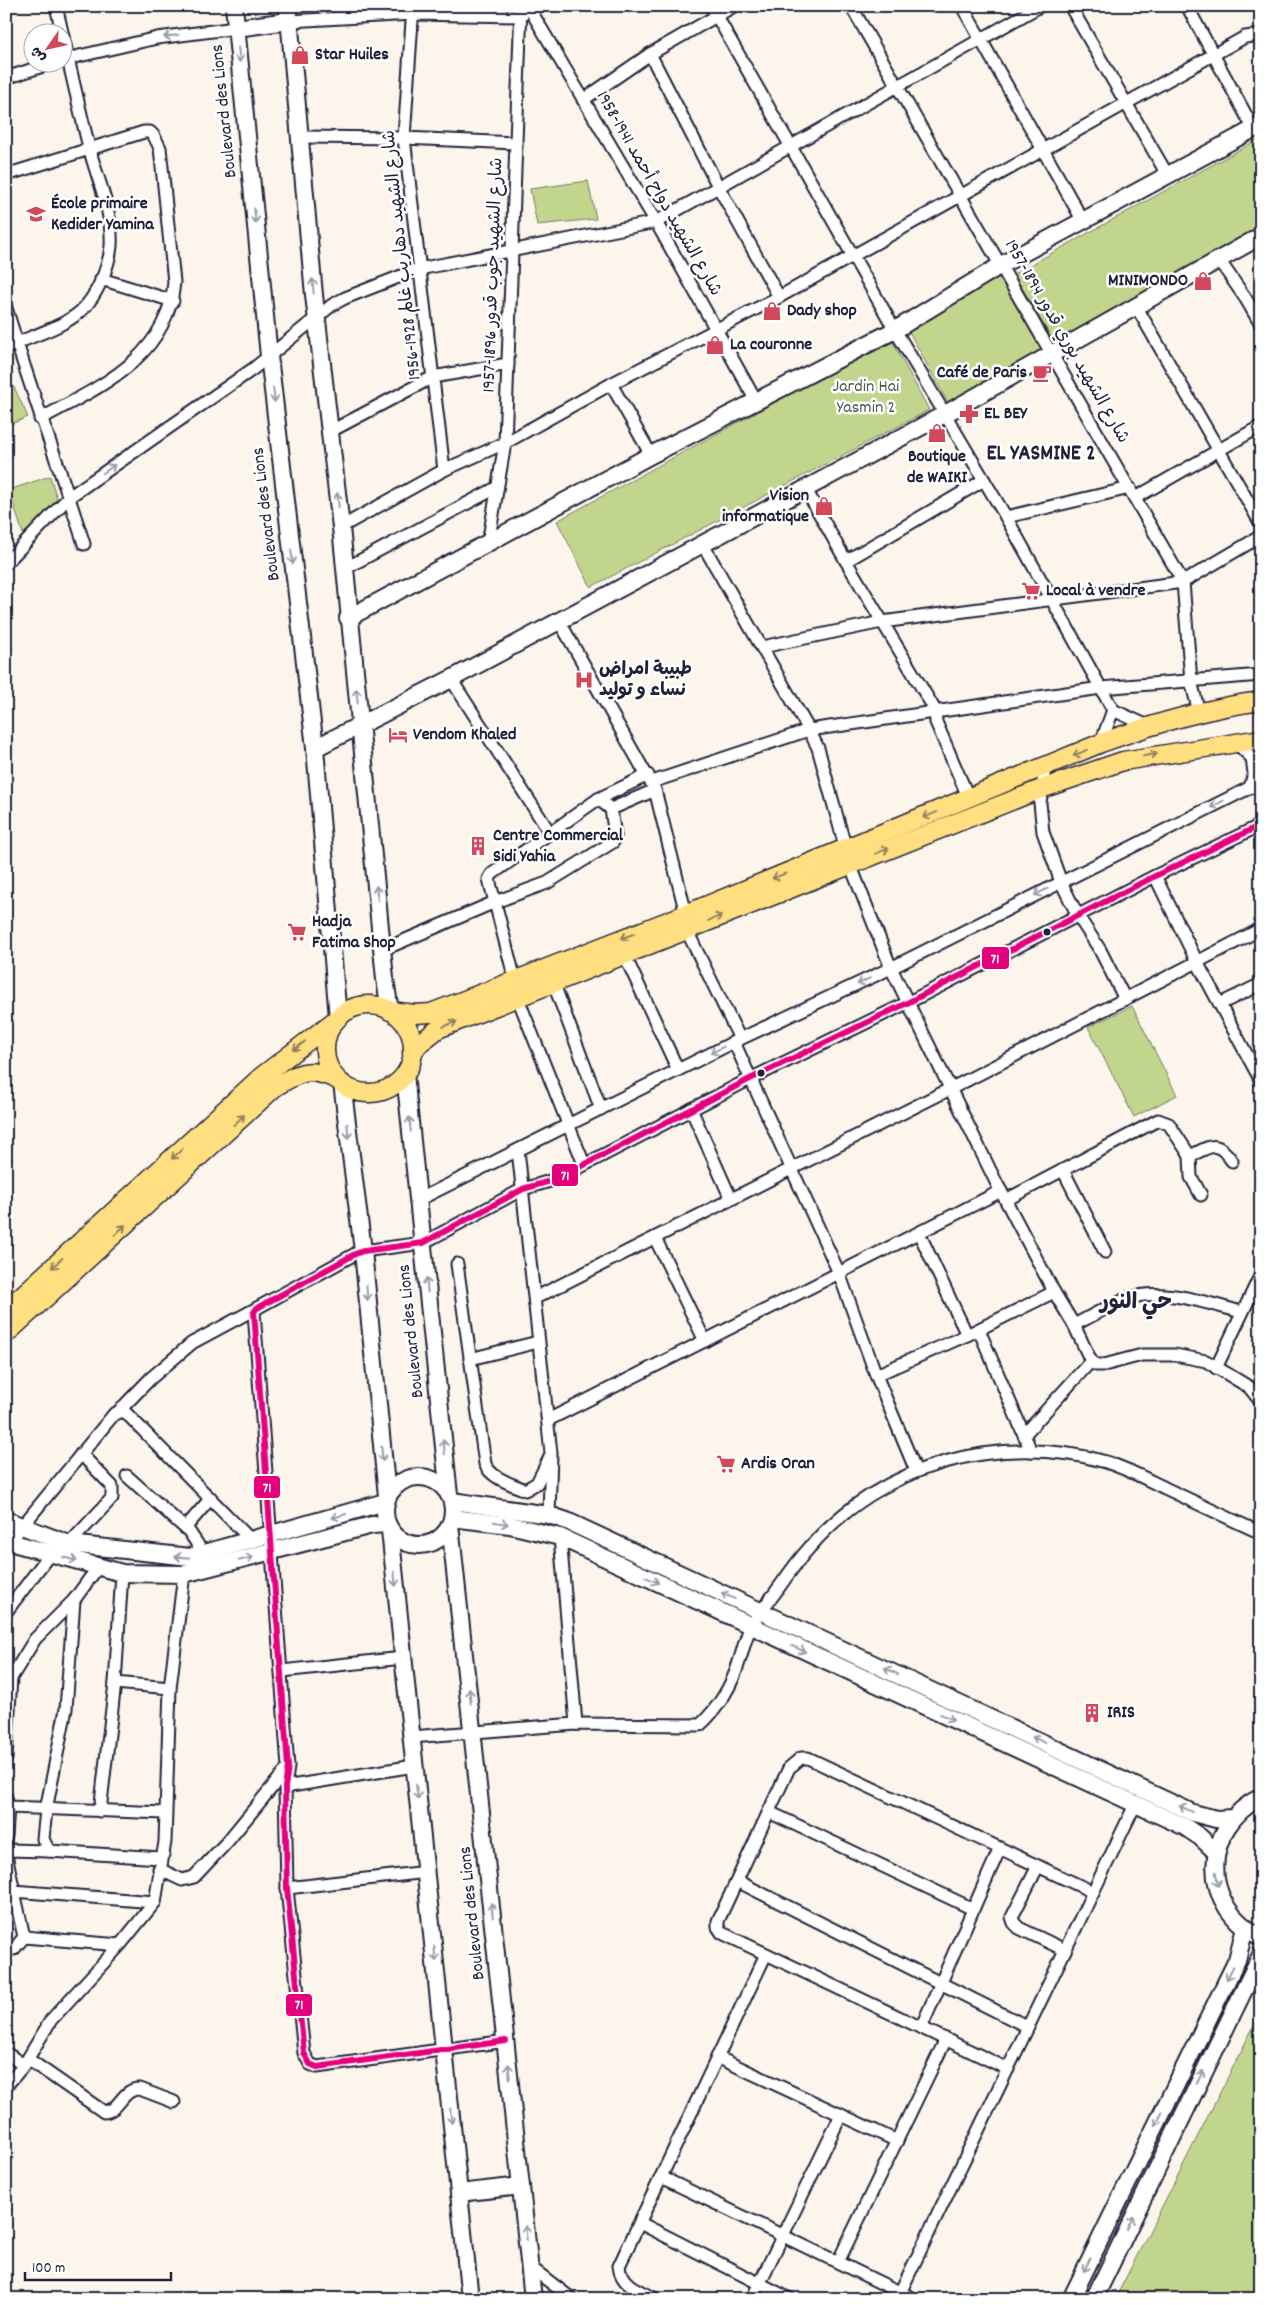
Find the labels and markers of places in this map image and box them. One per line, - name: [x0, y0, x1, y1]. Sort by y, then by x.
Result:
- place label: Star Huiles: [315, 43, 389, 68]
- shop icon: Star Huiles: [289, 44, 311, 66]
- place label: École primaire Kedider Yamina: [51, 192, 154, 238]
- school or university icon: École primaire Kedider Yamina: [25, 203, 47, 225]
- place label: MINIMONDO: [1108, 269, 1188, 294]
- shop icon: MINIMONDO: [1192, 270, 1214, 292]
- place label: Dady shop: [787, 299, 857, 324]
- shop icon: Dady shop: [761, 300, 783, 322]
- place label: La couronne: [730, 333, 812, 358]
- shop icon: La couronne: [704, 334, 726, 356]
- place label: Café de Paris: [937, 361, 1027, 386]
- cafe icon: Café de Paris: [1031, 362, 1053, 384]
- place label: EL BEY: [984, 402, 1028, 427]
- pharmacy icon: EL BEY: [958, 403, 980, 425]
- shop icon: Boutique de WAIKI: [926, 422, 948, 444]
- place label: Boutique de WAIKI: [907, 445, 967, 491]
- place label: Vision informatique: [722, 484, 809, 530]
- shop icon: Vision informatique: [813, 495, 835, 517]
- place label: Local à vendre: [1046, 579, 1145, 604]
- supermarket icon: Local à vendre: [1020, 580, 1042, 602]
- place label: طبيبة امراض نساء و توليد: [599, 658, 692, 704]
- hospital icon: طبيبة امراض نساء و توليد: [573, 669, 595, 691]
- place label: Vendom Khaled: [413, 723, 516, 748]
- hotel icon: Vendom Khaled: [387, 724, 409, 746]
- place label: Centre Commercial Sidi Yahia: [493, 824, 624, 870]
- building icon: Centre Commercial Sidi Yahia: [467, 835, 489, 857]
- place label: Hadja Fatima Shop: [312, 910, 396, 956]
- supermarket icon: Hadja Fatima Shop: [286, 921, 308, 943]
- unlabelled marker: [1042, 927, 1052, 937]
- unlabelled marker: [756, 1068, 766, 1078]
- place label: Ardis Oran: [741, 1452, 815, 1477]
- supermarket icon: Ardis Oran: [715, 1453, 737, 1475]
- place label: IRIS: [1107, 1701, 1135, 1726]
- building icon: IRIS: [1081, 1702, 1103, 1724]

